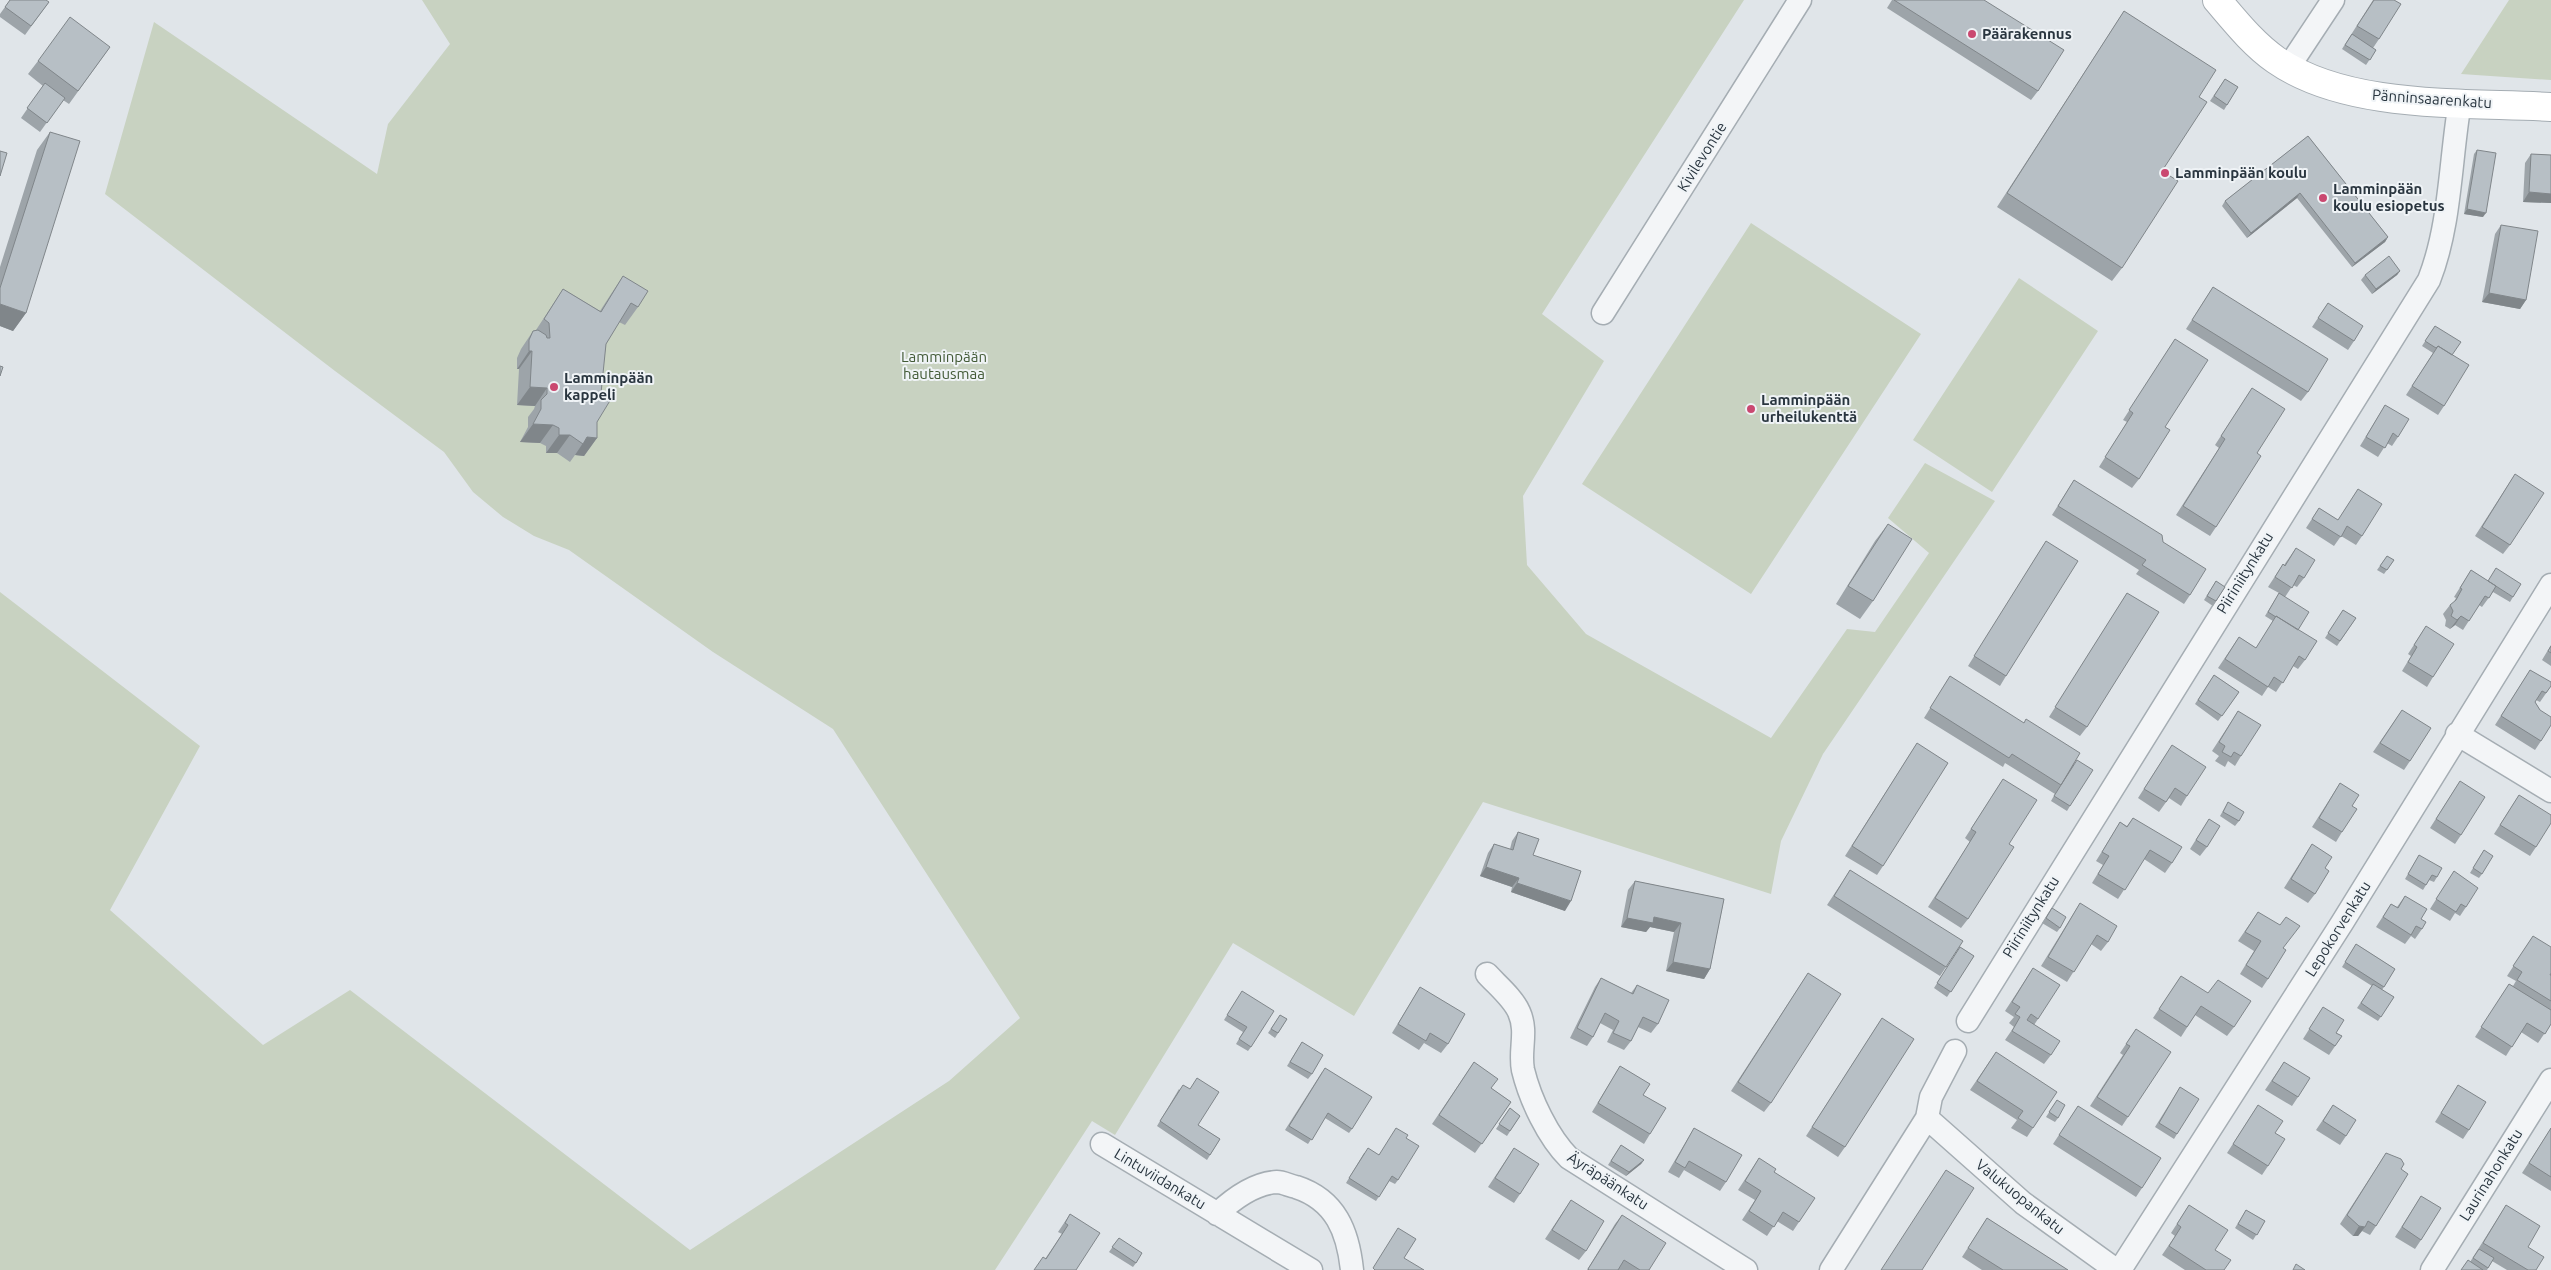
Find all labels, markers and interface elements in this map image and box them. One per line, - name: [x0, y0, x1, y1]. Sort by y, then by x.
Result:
- place label: Päärakennus: [1982, 25, 2072, 42]
- marker: Päärakennus: [1966, 28, 1978, 40]
- street label: Pänninsaarenkatu: [2372, 86, 2493, 111]
- street label: Kivilevontie: [1674, 119, 1730, 195]
- place label: Lamminpään koulu: [2175, 164, 2307, 181]
- marker: Lamminpään koulu: [2159, 167, 2171, 179]
- place label: Lamminpään koulu esiopetus: [2333, 180, 2444, 214]
- marker: Lamminpään koulu esiopetus: [2317, 192, 2329, 204]
- park label: Lamminpään hautausmaa: [901, 348, 987, 382]
- place label: Lamminpään kappeli: [564, 369, 653, 403]
- marker: Lamminpään kappeli: [548, 381, 560, 393]
- place label: Lamminpään urheilukenttä: [1761, 391, 1857, 425]
- marker: Lamminpään urheilukenttä: [1745, 403, 1757, 415]
- street label: Piiriniitynkatu: [2213, 529, 2276, 617]
- street label: Piiriniitynkatu: [1999, 873, 2062, 961]
- street label: Lepokorvenkatu: [2301, 878, 2374, 980]
- street label: Laurinahonkatu: [2456, 1126, 2526, 1224]
- street label: Lintuviidankatu: [1111, 1145, 1209, 1213]
- street label: Äyräpäänkatu: [1565, 1148, 1652, 1213]
- street label: Valukuopankatu: [1973, 1156, 2068, 1238]

